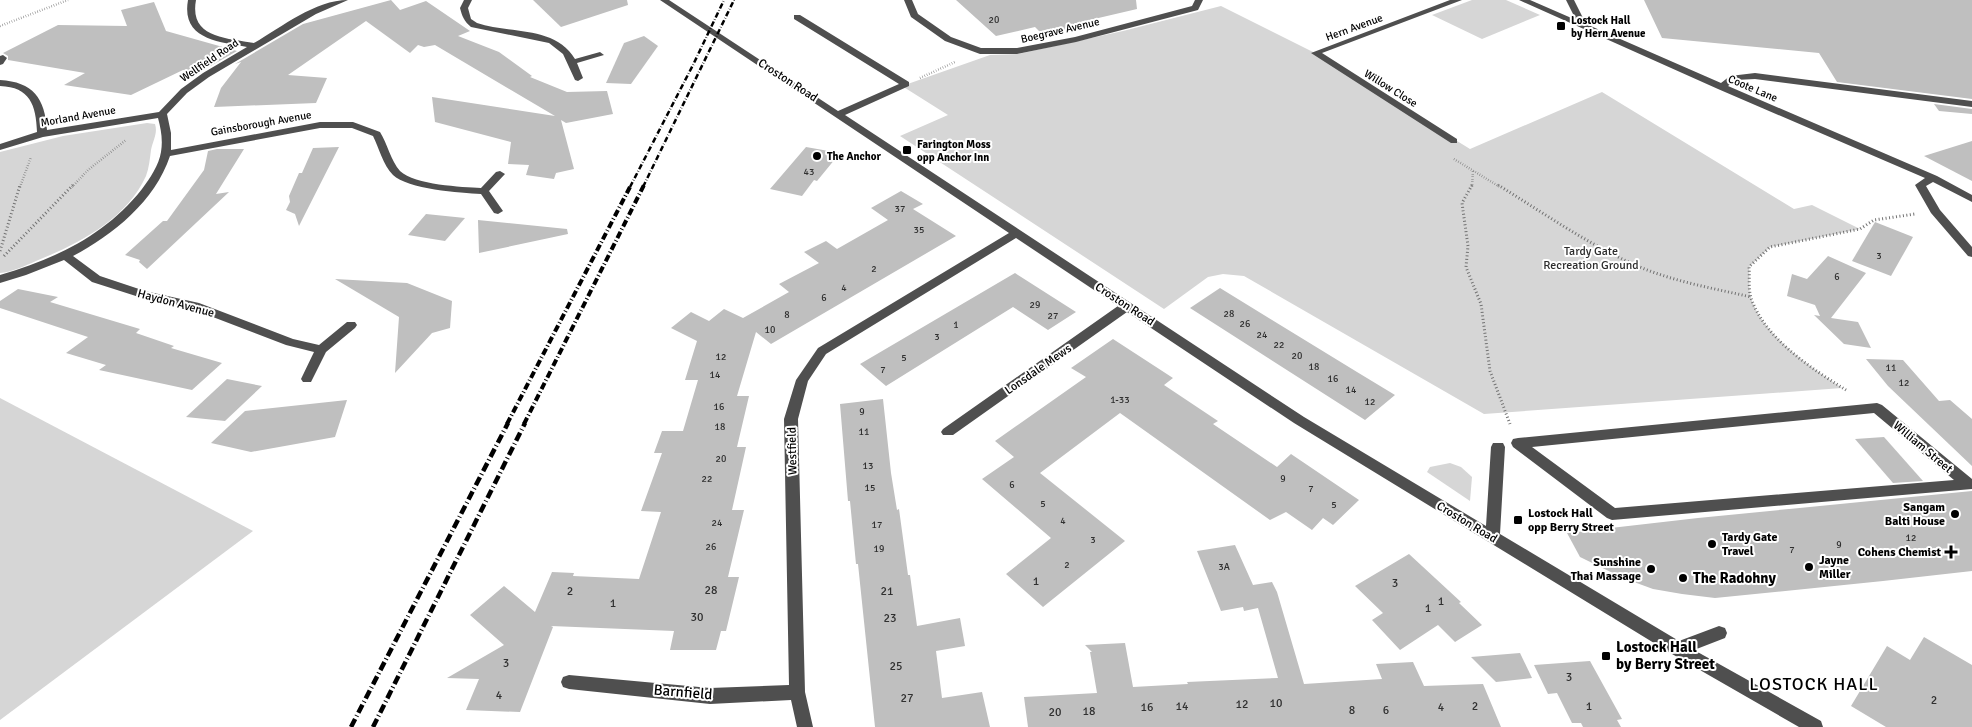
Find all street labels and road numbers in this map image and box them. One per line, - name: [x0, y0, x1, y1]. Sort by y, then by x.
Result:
- street label: Hern Avenue: [1324, 11, 1384, 44]
- street label: Boegrave Avenue: [1020, 15, 1101, 46]
- street label: Wellfield Road: [178, 36, 241, 85]
- street label: Croston Road: [755, 56, 820, 105]
- street label: Willow Close: [1362, 67, 1420, 110]
- street label: Coote Lane: [1726, 72, 1779, 105]
- street label: Morland Avenue: [39, 103, 117, 130]
- street label: Gainsborough Avenue: [210, 108, 313, 139]
- street label: Croston Road: [1092, 280, 1157, 329]
- street label: Haydon Avenue: [136, 286, 216, 321]
- street label: Lonsdale Mews: [1002, 341, 1075, 398]
- street label: William Street: [1890, 418, 1956, 477]
- street label: Westfield: [785, 427, 800, 475]
- street label: Croston Road: [1434, 498, 1500, 546]
- street label: Barnfield: [653, 680, 713, 704]

